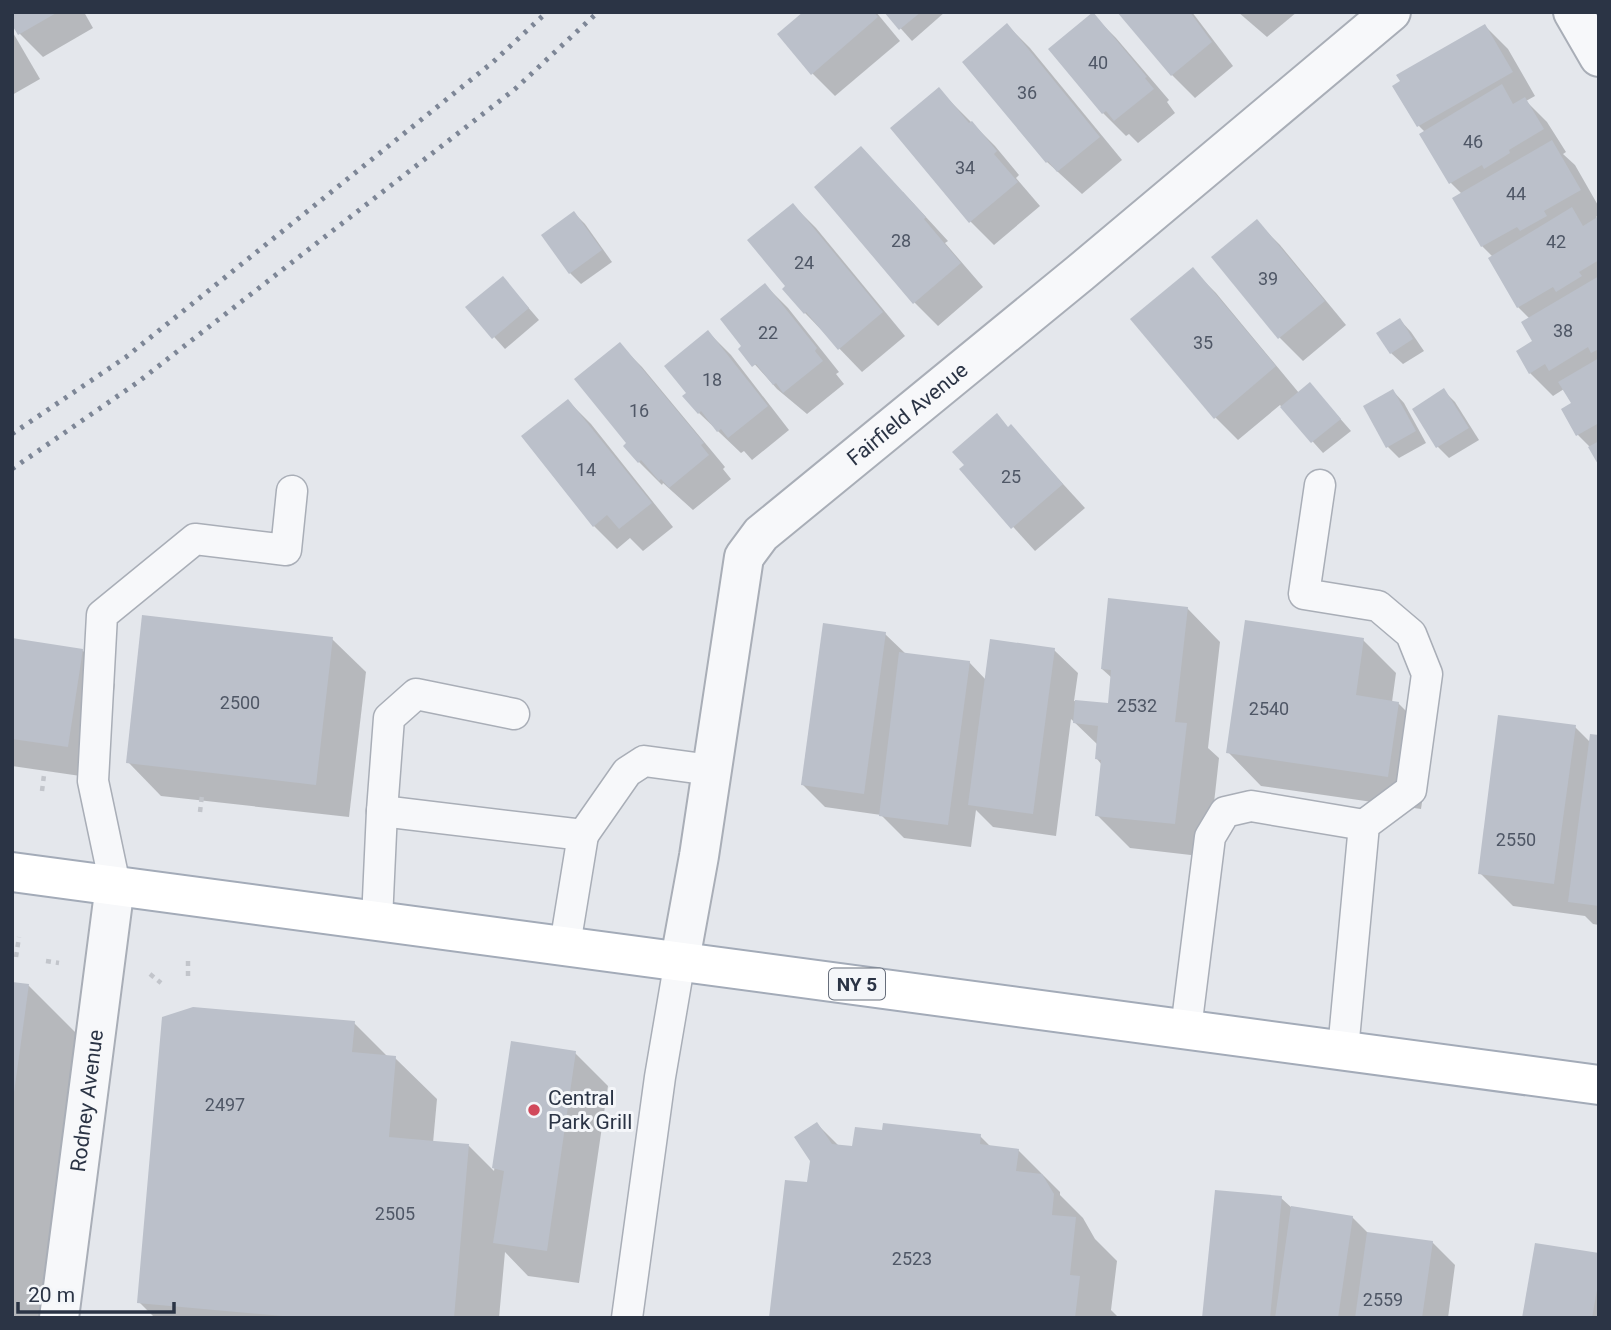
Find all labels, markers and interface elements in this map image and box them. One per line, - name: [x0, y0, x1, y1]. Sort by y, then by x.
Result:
- house number: 40: [1088, 52, 1108, 73]
- house number: 36: [1017, 82, 1037, 103]
- house number: 46: [1463, 131, 1483, 152]
- house number: 34: [955, 157, 975, 178]
- house number: 44: [1506, 183, 1526, 204]
- house number: 28: [891, 230, 911, 251]
- house number: 42: [1546, 231, 1566, 252]
- house number: 24: [794, 252, 814, 273]
- house number: 39: [1258, 268, 1278, 289]
- house number: 38: [1553, 320, 1573, 341]
- house number: 22: [758, 322, 778, 343]
- house number: 35: [1193, 332, 1213, 353]
- street label: Fairfield Avenue: [842, 358, 973, 470]
- house number: 18: [702, 369, 722, 390]
- house number: 16: [629, 400, 649, 421]
- house number: 14: [576, 459, 596, 480]
- house number: 25: [1001, 466, 1021, 487]
- house number: 2500: [220, 692, 260, 713]
- house number: 2532: [1117, 695, 1157, 716]
- house number: 2540: [1249, 698, 1289, 719]
- house number: 2550: [1496, 829, 1536, 850]
- road number: NY 5: [829, 968, 885, 1000]
- street label: Rodney Avenue: [66, 1028, 108, 1173]
- place label: Central Park Grill: [548, 1086, 632, 1134]
- house number: 2497: [205, 1094, 245, 1115]
- marker: Central Park Grill: [526, 1102, 542, 1118]
- house number: 2505: [375, 1203, 415, 1224]
- house number: 2523: [892, 1248, 932, 1269]
- scale bar: [18, 1270, 173, 1314]
- text: 20 m: [28, 1283, 75, 1307]
- house number: 2559: [1363, 1289, 1403, 1310]

